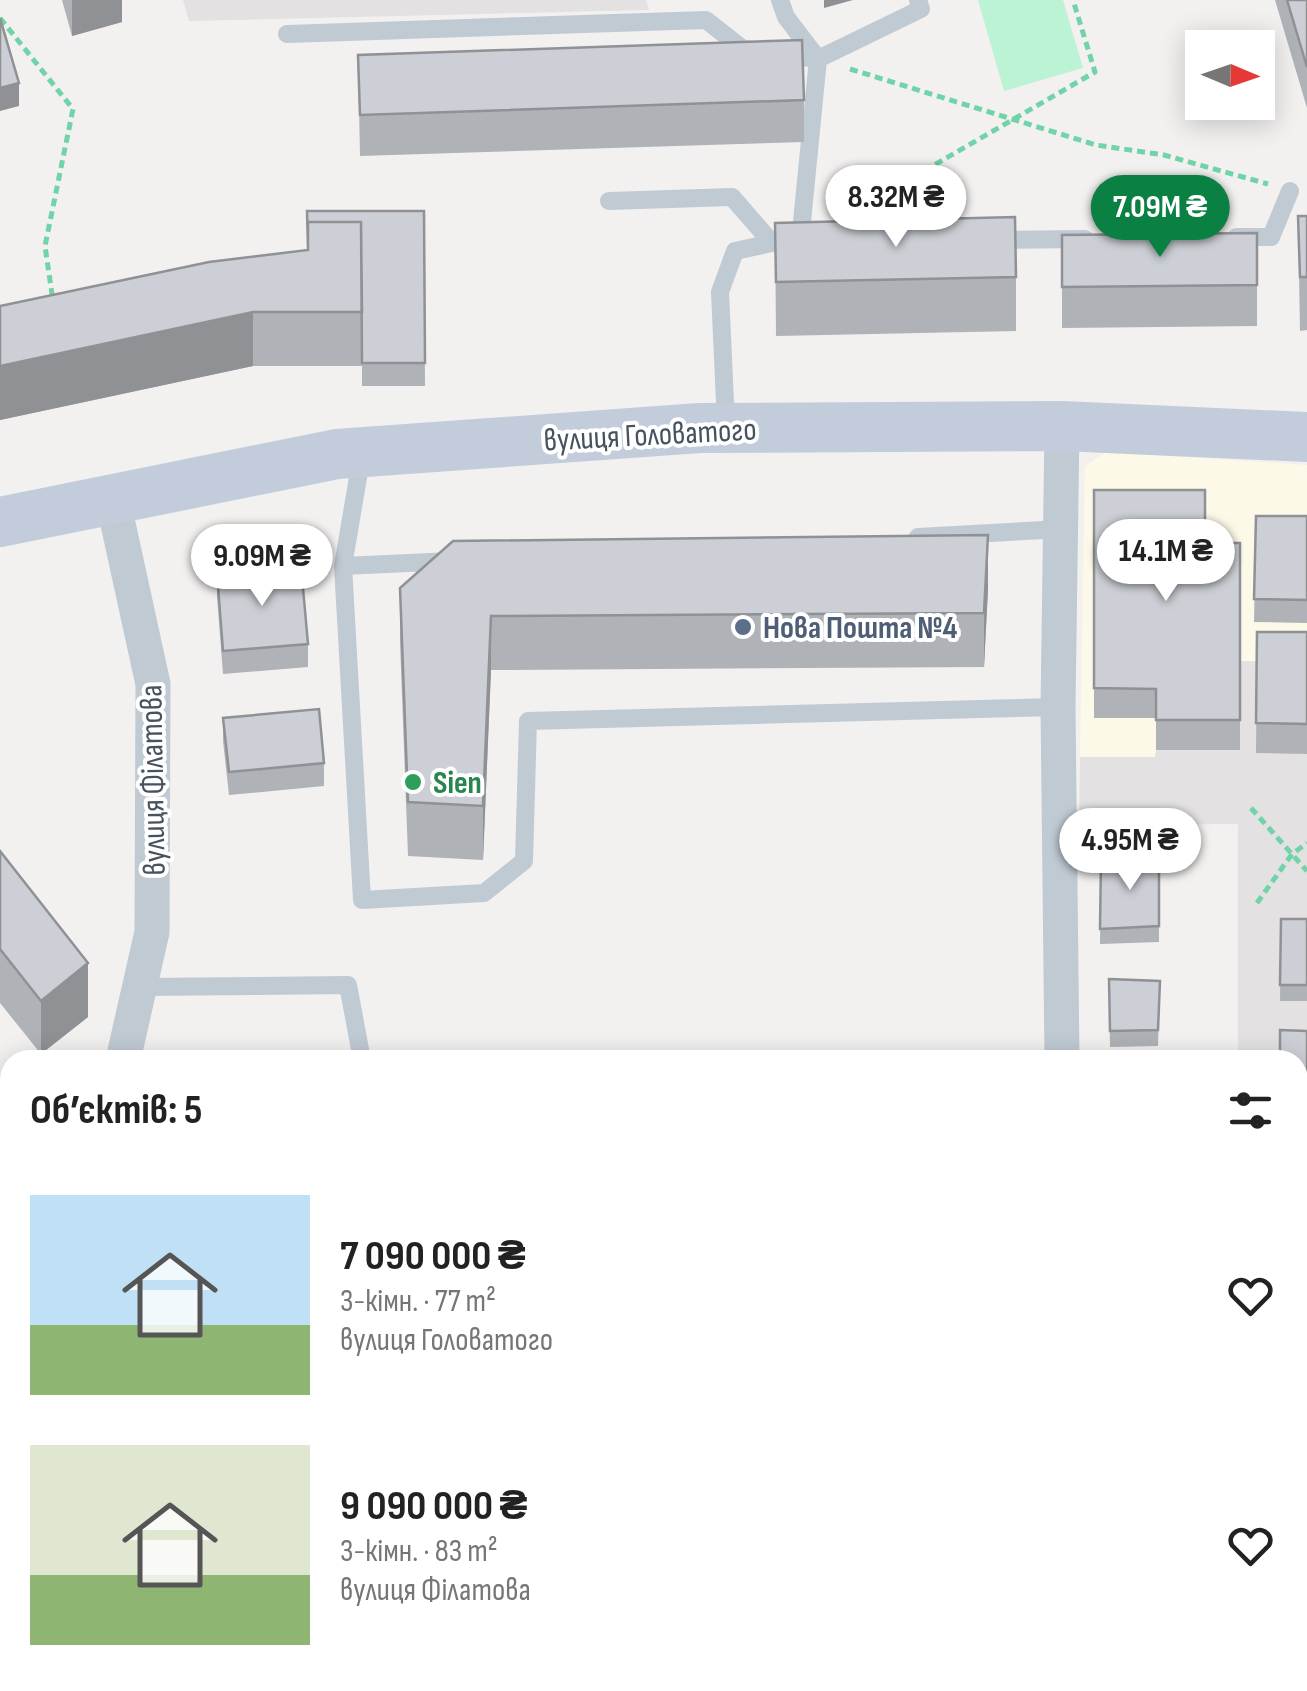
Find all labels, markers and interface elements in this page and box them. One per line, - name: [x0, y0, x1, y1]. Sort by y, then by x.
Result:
- north arrow: [1185, 30, 1275, 120]
- map controls: [1185, 30, 1275, 120]
- pin: 8.32M ₴: [804, 165, 988, 250]
- pin: 7.09M ₴: [1068, 175, 1252, 260]
- text: 8.32M ₴: [847, 178, 945, 217]
- text: 7.09M ₴: [1113, 188, 1207, 227]
- street label: вулиця Головатого: [543, 410, 757, 461]
- pin: 14.1M ₴: [1074, 519, 1258, 604]
- pin: 9.09M ₴: [170, 524, 354, 609]
- text: 14.1M ₴: [1119, 532, 1213, 571]
- text: 9.09M ₴: [213, 537, 311, 576]
- place label: Нова Пошта №4: [763, 609, 958, 648]
- marker: Нова Пошта №4: [732, 616, 754, 638]
- street label: вулиця Філатова: [132, 684, 175, 876]
- place label: Sien: [433, 764, 482, 803]
- marker: Sien: [402, 771, 424, 793]
- pin: 4.95M ₴: [1038, 808, 1222, 893]
- text: 4.95M ₴: [1081, 821, 1179, 860]
- icon: filters: [1223, 1083, 1278, 1138]
- text: Об’єктів: 5: [30, 1085, 202, 1136]
- text: 7 090 000 ₴: [340, 1231, 526, 1282]
- icon: home: [110, 1235, 230, 1355]
- icon: heart: [1223, 1268, 1278, 1323]
- text: 3-кімн. · 77 m²: [340, 1282, 496, 1321]
- text: вулиця Головатого: [340, 1321, 553, 1360]
- text: 9 090 000 ₴: [340, 1481, 527, 1532]
- icon: home: [110, 1485, 230, 1605]
- icon: heart: [1223, 1518, 1278, 1573]
- text: 3-кімн. · 83 m²: [340, 1532, 498, 1571]
- text: вулиця Філатова: [340, 1571, 531, 1610]

